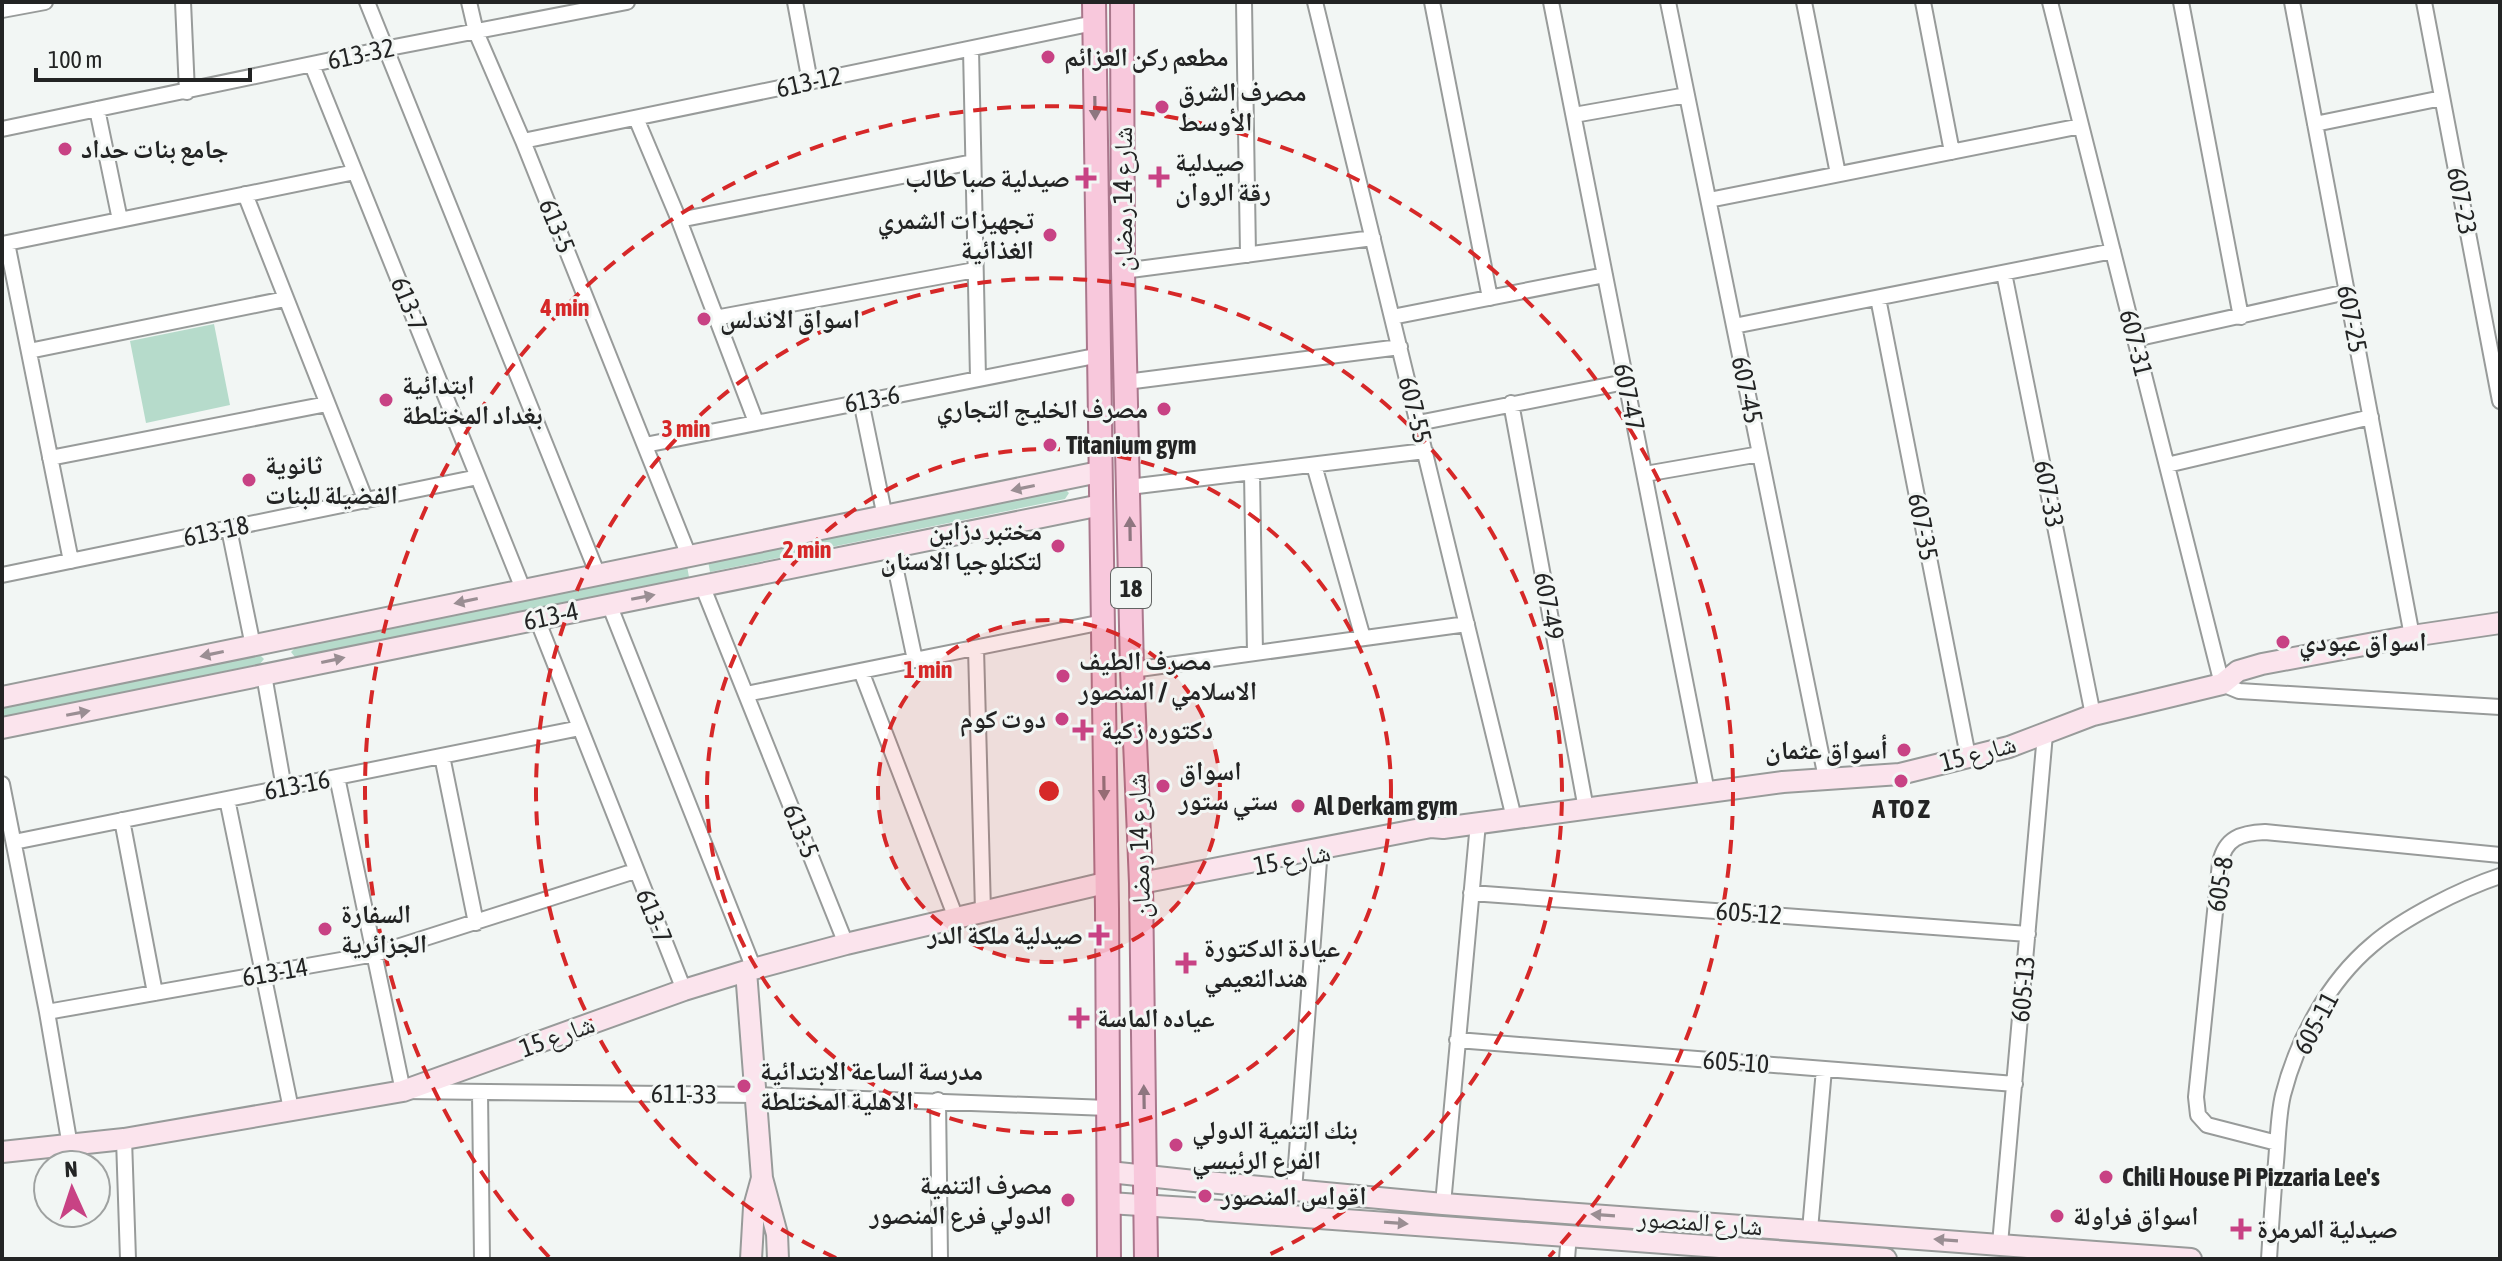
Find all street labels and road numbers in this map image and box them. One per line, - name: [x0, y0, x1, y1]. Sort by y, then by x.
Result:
- street label: 613-32: [325, 32, 397, 76]
- street label: 613-12: [773, 60, 845, 104]
- street label: شارع 14 رمضان: [1108, 127, 1139, 271]
- street label: 607-23: [2441, 165, 2483, 237]
- street label: 613-5: [533, 195, 581, 257]
- street label: 613-7: [385, 273, 433, 335]
- street label: 607-25: [2331, 283, 2373, 355]
- street label: 607-31: [2113, 307, 2159, 379]
- street label: 607-45: [1725, 354, 1769, 426]
- street label: 607-47: [1607, 361, 1651, 433]
- street label: 607-55: [1392, 374, 1438, 446]
- street label: 613-6: [842, 379, 902, 419]
- street label: 607-33: [2028, 458, 2070, 530]
- street label: 607-35: [1902, 491, 1944, 563]
- street label: 613-18: [180, 509, 252, 553]
- road number: 18: [1111, 568, 1151, 608]
- street label: 607-49: [1528, 570, 1570, 642]
- street label: 613-4: [521, 596, 581, 636]
- street label: شارع 15: [1937, 728, 2020, 778]
- street label: 613-16: [262, 764, 332, 806]
- street label: شارع 14 رمضان: [1121, 773, 1158, 919]
- street label: 613-5: [777, 800, 825, 862]
- street label: شارع 15: [1251, 837, 1333, 882]
- street label: 605-8: [2201, 854, 2239, 914]
- street label: 613-7: [630, 885, 678, 947]
- street label: 605-12: [1715, 896, 1783, 930]
- street label: 613-14: [240, 951, 310, 993]
- street label: 605-13: [2005, 955, 2041, 1023]
- street label: 605-11: [2287, 987, 2345, 1059]
- street label: شارع 15: [515, 1009, 599, 1064]
- street label: 605-10: [1702, 1045, 1770, 1079]
- street label: 611-33: [651, 1078, 717, 1110]
- street label: شارع المنصور: [1635, 1203, 1764, 1242]

